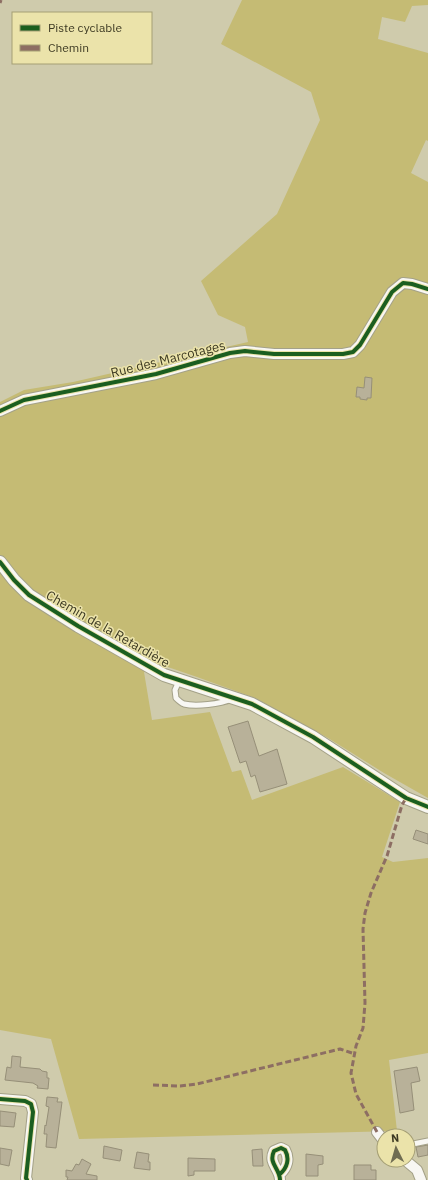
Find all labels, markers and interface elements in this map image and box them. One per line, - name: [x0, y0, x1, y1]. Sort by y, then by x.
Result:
- legend: [12, 12, 152, 64]
- text: Piste cyclable: [48, 20, 123, 35]
- text: Chemin: [48, 40, 89, 55]
- street label: Rue des Marcotages: [109, 337, 227, 381]
- street label: Chemin de la Retardière: [43, 587, 173, 671]
- north arrow: [376, 1128, 416, 1168]
- text: N: [391, 1131, 400, 1145]

